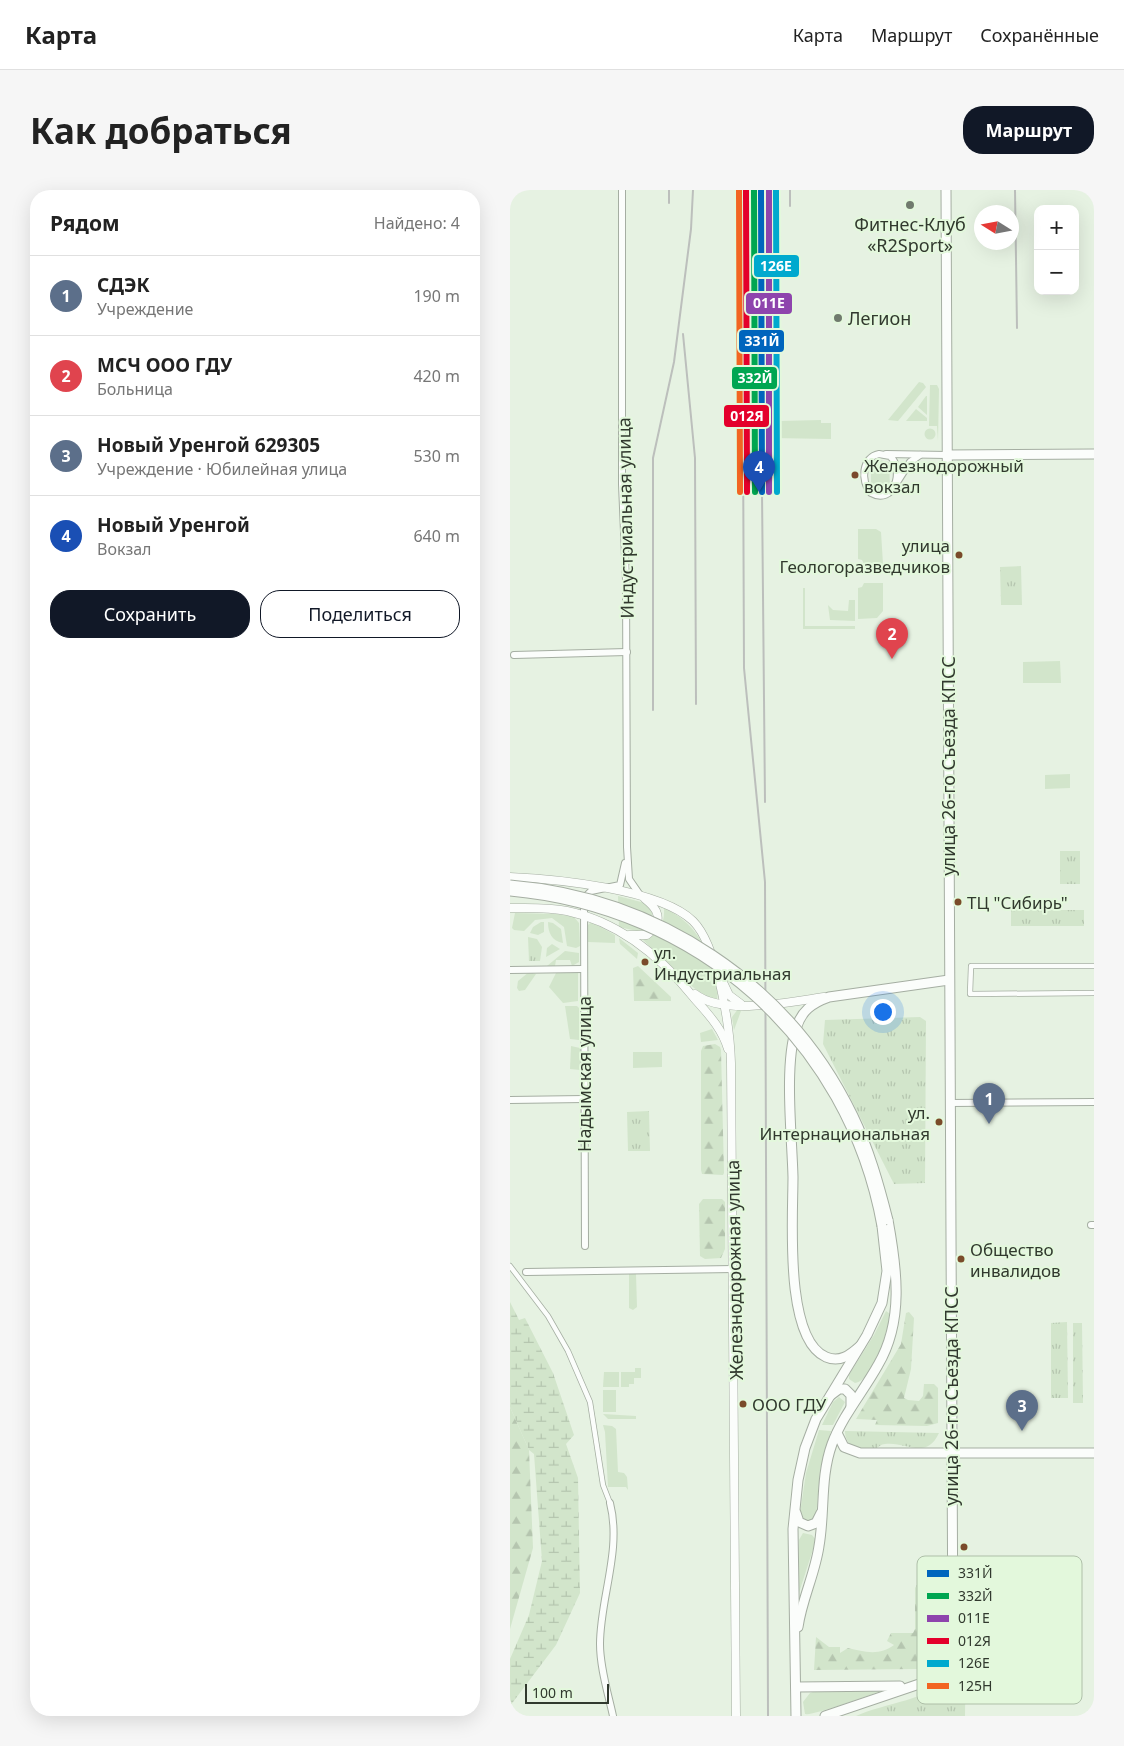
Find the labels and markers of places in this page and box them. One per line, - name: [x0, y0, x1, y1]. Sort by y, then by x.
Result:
- marker: Фитнес-Клуб «R2Sport»: [904, 199, 916, 211]
- place label: Фитнес-Клуб «R2Sport»: [854, 212, 966, 257]
- place label: Легион: [848, 306, 911, 330]
- marker: Легион: [832, 312, 844, 324]
- pin: 4: [743, 451, 775, 492]
- place label: Железнодорожный вокзал: [864, 454, 1024, 498]
- marker: Железнодорожный вокзал: [850, 470, 860, 480]
- place label: улица Геологоразведчиков: [779, 534, 950, 578]
- marker: улица Геологоразведчиков: [954, 550, 964, 560]
- pin: 2: [876, 618, 908, 659]
- place label: ТЦ "Сибирь": [967, 891, 1068, 914]
- marker: ТЦ "Сибирь": [953, 897, 963, 907]
- place label: ул. Индустриальная: [654, 941, 791, 985]
- marker: ул. Индустриальная: [640, 957, 650, 967]
- pin: 1: [973, 1083, 1005, 1124]
- place label: ул. Интернациональная: [759, 1101, 930, 1145]
- marker: ул. Интернациональная: [934, 1117, 944, 1127]
- place label: Общество инвалидов: [970, 1238, 1061, 1282]
- marker: Общество инвалидов: [956, 1254, 966, 1264]
- pin: 3: [1006, 1390, 1038, 1431]
- place label: ООО ГДУ: [752, 1393, 827, 1416]
- marker: ООО ГДУ: [738, 1399, 748, 1409]
- unlabelled marker: [959, 1542, 969, 1552]

